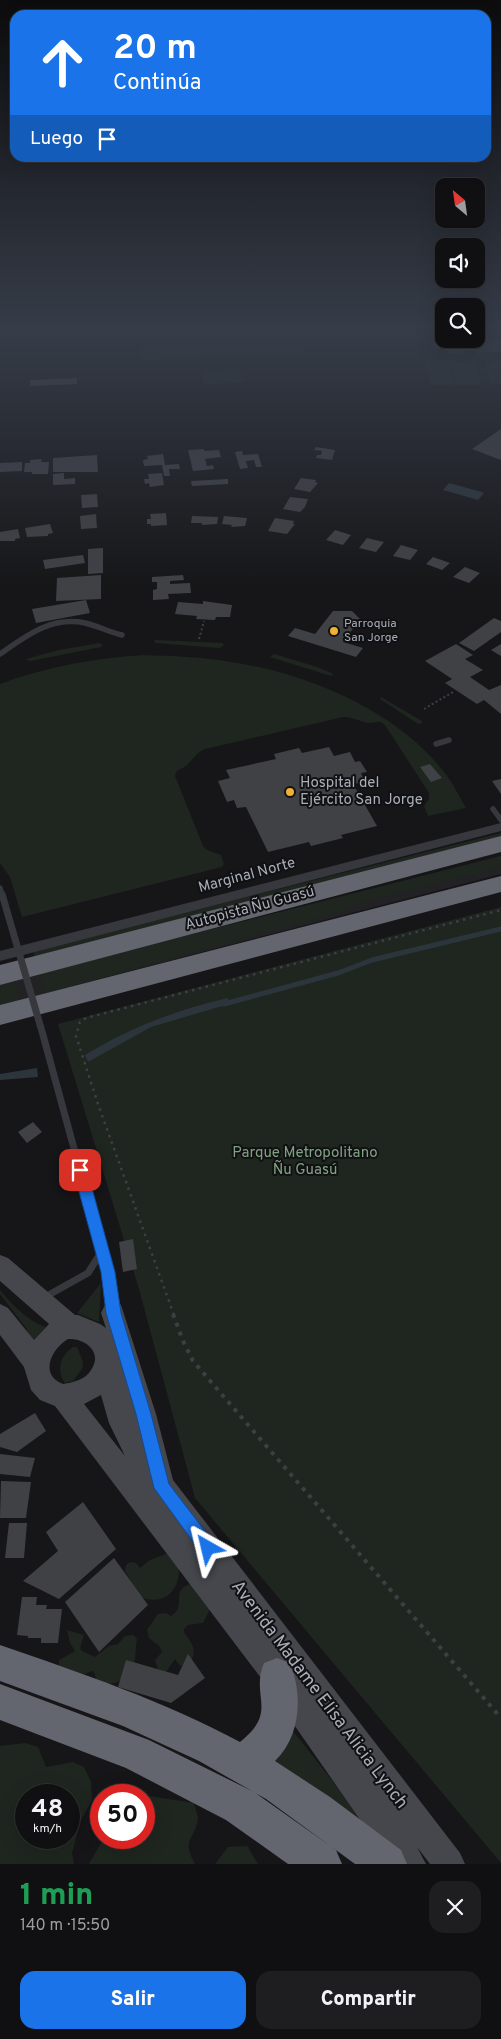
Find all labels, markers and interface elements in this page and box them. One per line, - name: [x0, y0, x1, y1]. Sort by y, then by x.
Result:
- text: 20 m: [113, 27, 197, 71]
- icon: ahead: [30, 30, 95, 95]
- text: Continúa: [113, 70, 201, 97]
- icon: arrive: [93, 125, 121, 153]
- text: Luego: [30, 127, 83, 151]
- north arrow: [435, 178, 485, 228]
- map controls: [435, 178, 485, 348]
- button: sound: [435, 238, 485, 288]
- button: search: [435, 298, 485, 348]
- place label: Parroquia San Jorge: [344, 616, 398, 646]
- marker: Parroquia San Jorge: [328, 625, 340, 637]
- place label: Hospital del Ejército San Jorge: [300, 774, 423, 810]
- marker: Hospital del Ejército San Jorge: [284, 786, 296, 798]
- street label: Marginal Norte: [196, 854, 298, 898]
- street label: Autopista Ñu Guasú: [183, 882, 317, 935]
- park label: Parque Metropolitano Ñu Guasú: [232, 1144, 378, 1180]
- pin: [59, 1149, 101, 1191]
- icon: arrive: [66, 1156, 94, 1184]
- position arrow: [181, 1521, 233, 1573]
- street label: Avenida Madame Elisa Alicia Lynch: [225, 1576, 413, 1814]
- speed limit sign: 50: [90, 1784, 155, 1849]
- text: 48: [32, 1794, 63, 1826]
- text: km/h: [33, 1821, 62, 1837]
- text: 1 min: [20, 1878, 93, 1915]
- button: close: [429, 1881, 481, 1933]
- text: 140 m · 15:50: [20, 1916, 110, 1936]
- button: Salir: [20, 1971, 246, 2029]
- button: Compartir: [256, 1971, 481, 2029]

